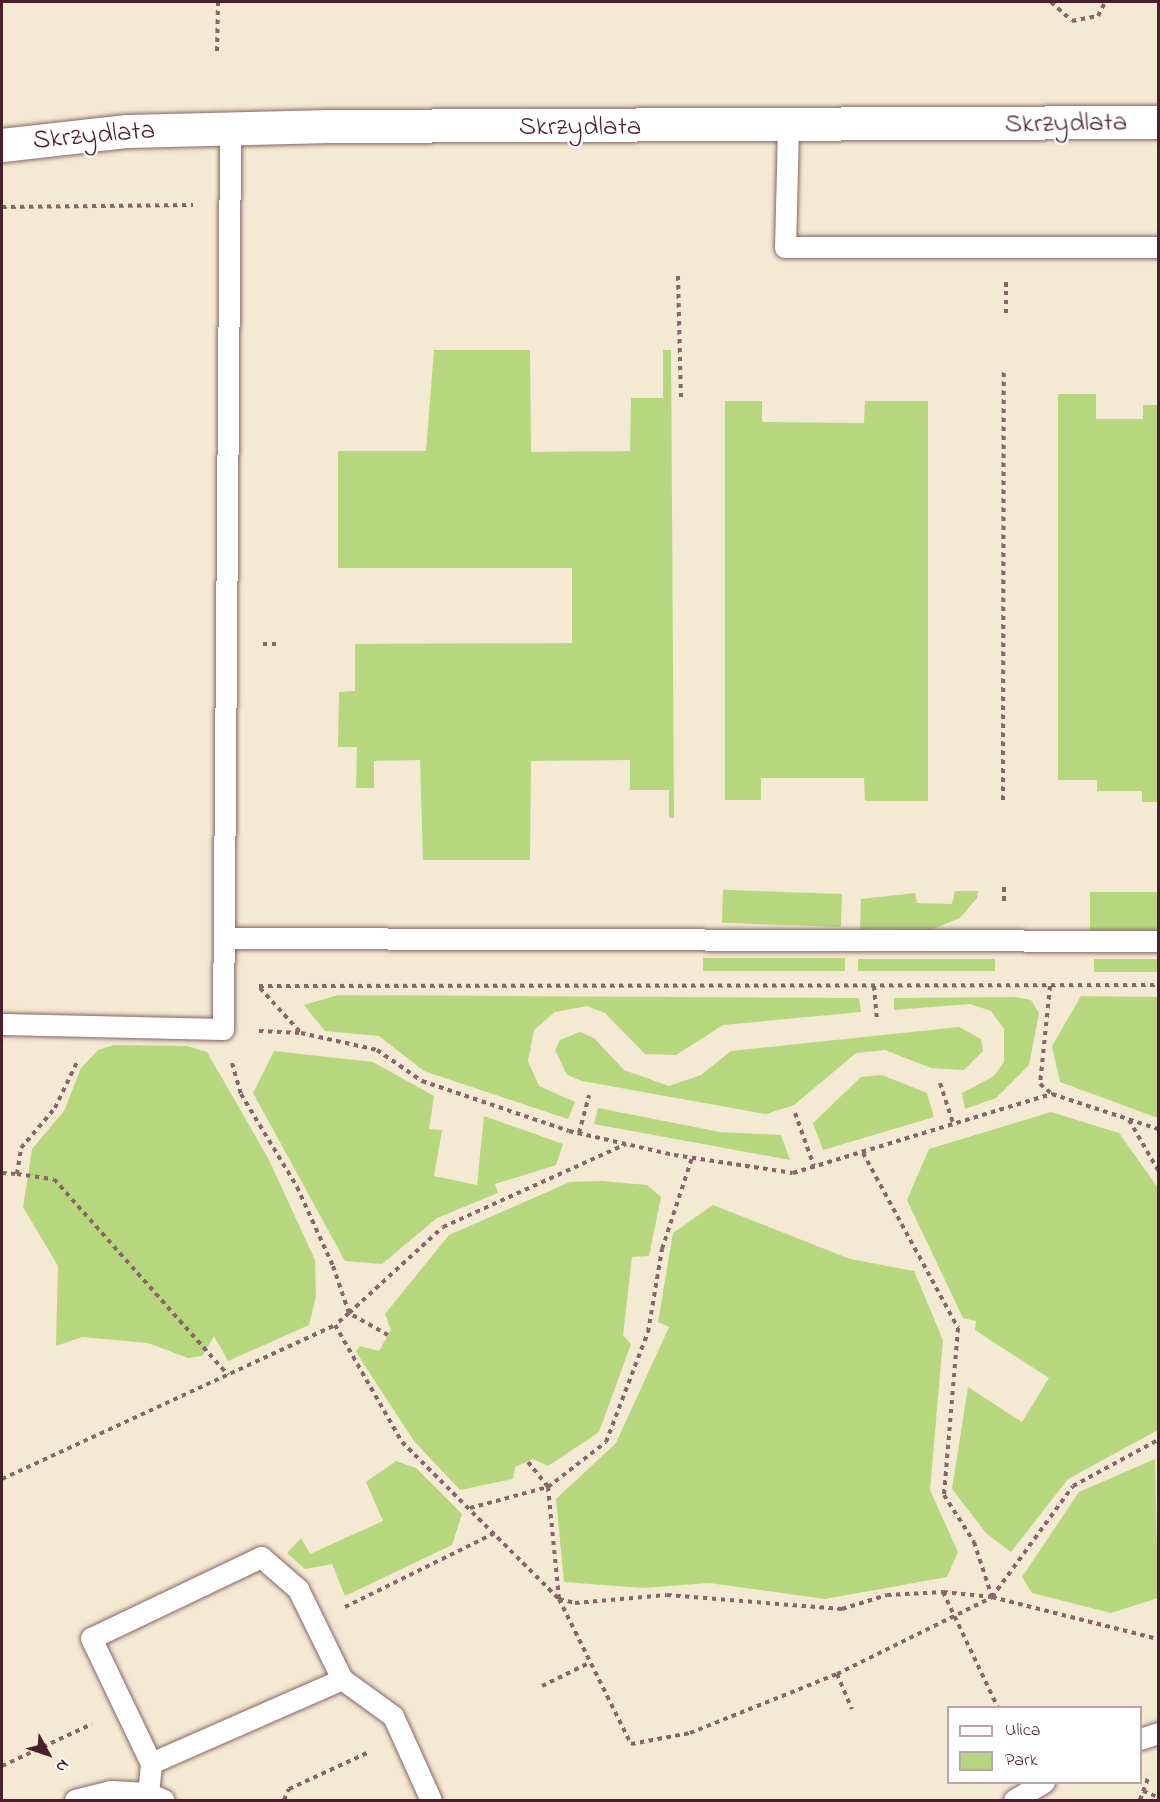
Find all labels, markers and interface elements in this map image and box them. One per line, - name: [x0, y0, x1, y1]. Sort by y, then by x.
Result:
- street label: Skrzydlata: [1004, 107, 1128, 141]
- street label: Skrzydlata: [519, 112, 641, 144]
- street label: Skrzydlata: [32, 115, 156, 157]
- legend: [947, 1706, 1142, 1784]
- text: Ulica: [1005, 1718, 1040, 1744]
- north arrow: [18, 1724, 78, 1784]
- text: Park: [1005, 1748, 1038, 1774]
- text: N: [49, 1754, 74, 1777]

